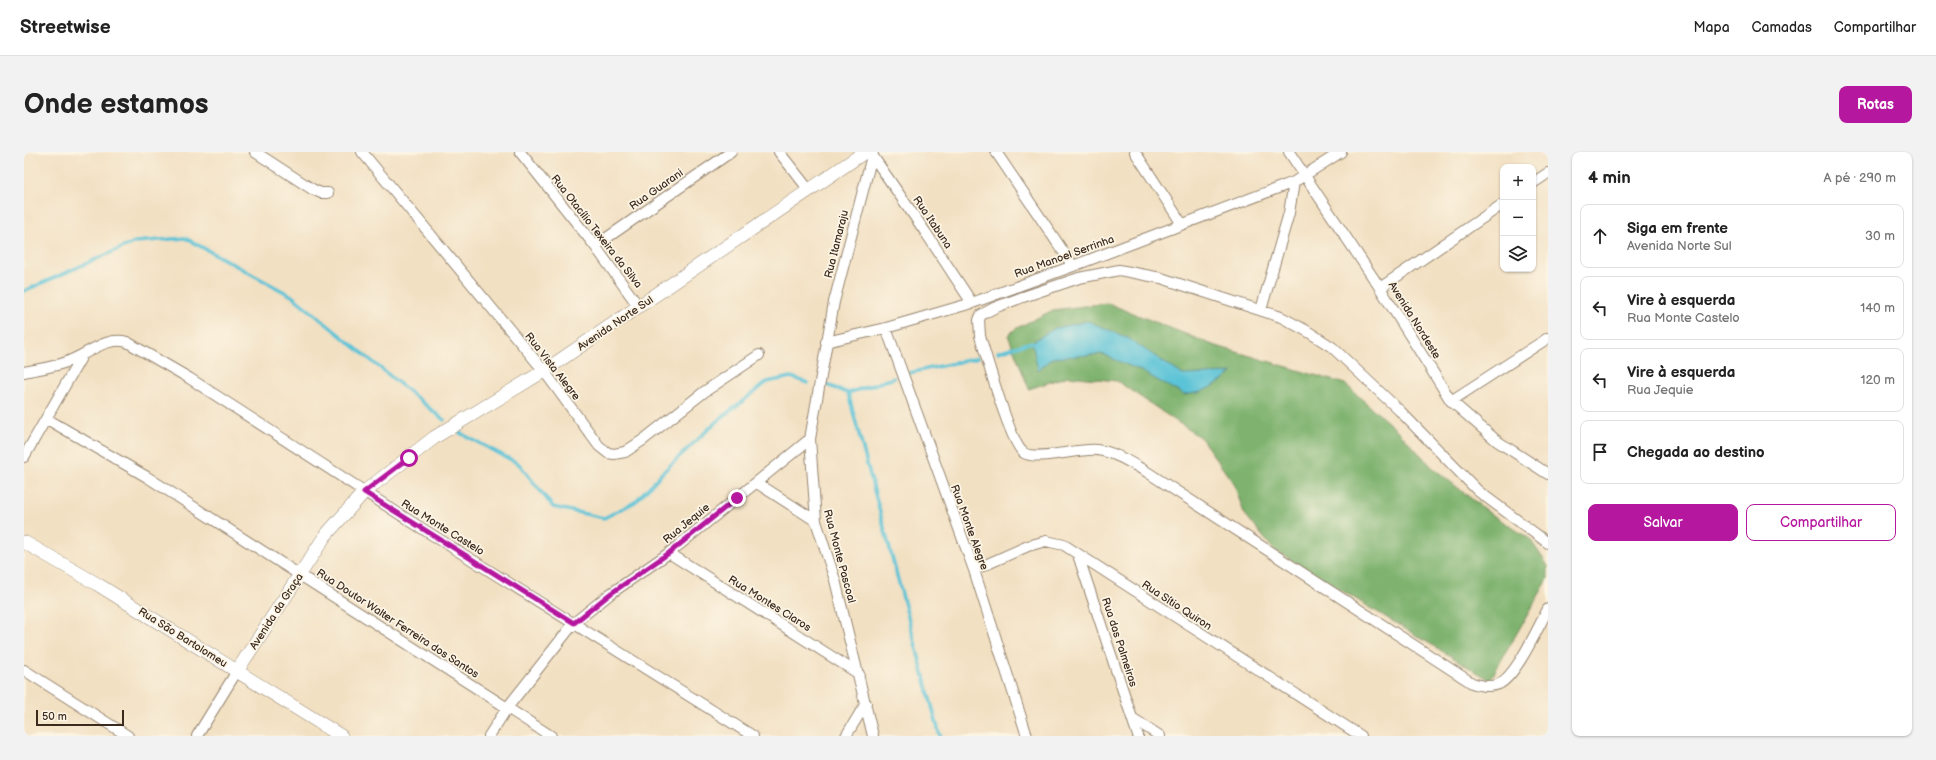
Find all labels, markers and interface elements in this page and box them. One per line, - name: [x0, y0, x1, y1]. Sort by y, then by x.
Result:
- text: Streetwise: [20, 16, 111, 39]
- text: Mapa: [1694, 19, 1730, 36]
- text: Camadas: [1752, 19, 1812, 36]
- text: Compartilhar: [1834, 19, 1916, 36]
- button: Rotas: [1839, 86, 1912, 123]
- text: Onde estamos: [24, 88, 209, 121]
- map controls: [1500, 164, 1536, 272]
- button: +: [1500, 164, 1536, 200]
- street label: Rua Guarani: [627, 166, 686, 213]
- text: 4 min: [1588, 168, 1631, 188]
- text: A pé · 290 m: [1824, 170, 1896, 186]
- street label: Rua Otacílio Texeira da Silva: [548, 172, 645, 291]
- street label: Rua Itabuna: [910, 194, 955, 251]
- button: −: [1500, 200, 1536, 236]
- street label: Rua Itamaraju: [822, 209, 851, 280]
- text: Siga em frente: [1627, 219, 1728, 238]
- icon: ahead: [1589, 225, 1611, 247]
- text: 30 m: [1865, 228, 1895, 244]
- street label: Rua Manoel Serrinha: [1012, 232, 1116, 281]
- button: layers: [1500, 236, 1536, 272]
- text: Avenida Norte Sul: [1627, 238, 1732, 254]
- street label: Avenida Nordeste: [1386, 279, 1444, 362]
- text: Vire à esquerda: [1627, 291, 1735, 310]
- street label: Avenida Norte Sul: [575, 293, 656, 354]
- icon: left: [1589, 297, 1611, 319]
- text: 140 m: [1860, 300, 1895, 316]
- text: Rua Monte Castelo: [1627, 310, 1740, 326]
- street label: Rua Vista Alegre: [522, 330, 583, 403]
- text: Vire à esquerda: [1627, 363, 1735, 382]
- icon: left: [1589, 369, 1611, 391]
- text: 120 m: [1860, 372, 1895, 388]
- text: Rua Jequie: [1627, 382, 1693, 398]
- icon: arrive: [1589, 441, 1611, 463]
- text: Chegada ao destino: [1627, 443, 1765, 462]
- route start: [400, 449, 418, 467]
- street label: Rua Monte Alegre: [948, 483, 991, 572]
- route end: [728, 489, 746, 507]
- street label: Rua Monte Castelo: [399, 497, 487, 558]
- street label: Rua Jequie: [660, 500, 713, 546]
- button: Salvar: [1588, 504, 1738, 541]
- button: Compartilhar: [1746, 504, 1896, 541]
- street label: Rua Monte Pascoal: [821, 508, 858, 604]
- street label: Rua Doutor Walter Ferreira dos Santos: [314, 566, 482, 681]
- street label: Avenida da Graça: [247, 571, 306, 652]
- street label: Rua Montes Claros: [726, 573, 814, 634]
- street label: Rua Sítio Quiron: [1139, 578, 1214, 633]
- street label: Rua das Palmeiras: [1099, 596, 1140, 689]
- street label: Rua São Bartolomeu: [136, 605, 230, 670]
- scale bar: [36, 708, 124, 727]
- text: 50 m: [42, 710, 67, 723]

